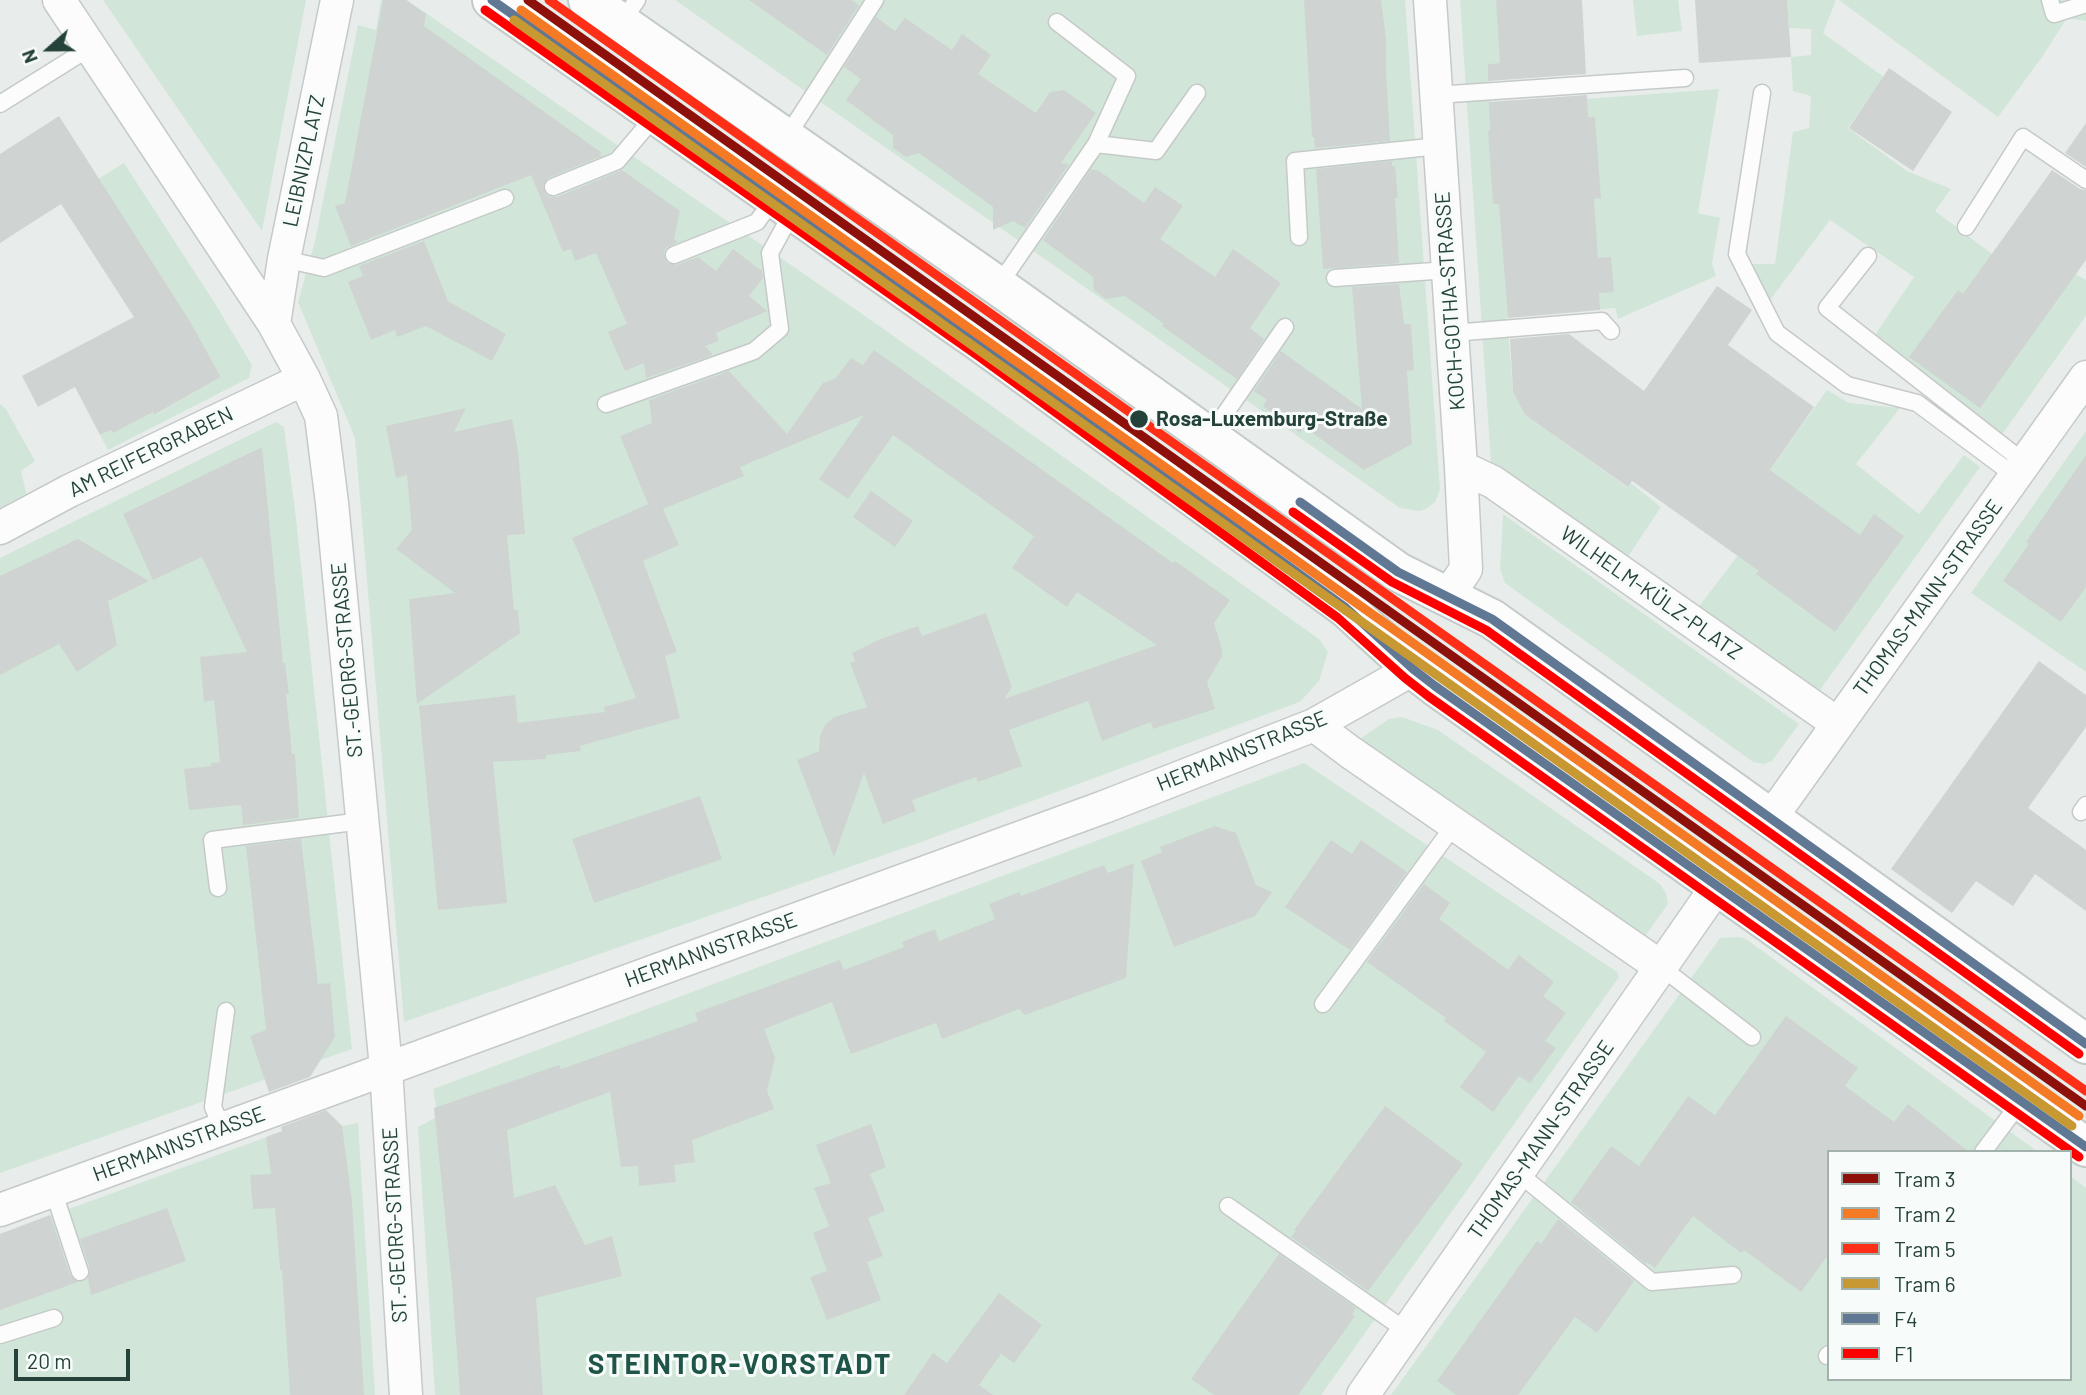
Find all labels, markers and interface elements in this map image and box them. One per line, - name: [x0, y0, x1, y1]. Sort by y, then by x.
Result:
- north arrow: [14, 14, 84, 84]
- text: N: [16, 47, 42, 67]
- street label: LEIBNIZPLATZ: [278, 93, 330, 229]
- street label: KOCH-GOTHA-STRASSE: [1430, 191, 1470, 411]
- street label: AM REIFERGRABEN: [65, 401, 237, 503]
- place label: Rosa-Luxemburg-Straße: [1156, 406, 1388, 432]
- marker: Rosa-Luxemburg-Straße: [1128, 408, 1150, 430]
- street label: THOMAS-MANN-STRASSE: [1848, 495, 2008, 701]
- street label: WILHELM-KÜLZ-PLATZ: [1555, 521, 1747, 665]
- street label: ST.-GEORG-STRASSE: [326, 561, 368, 759]
- street label: HERMANNSTRASSE: [1153, 705, 1331, 797]
- street label: HERMANNSTRASSE: [621, 907, 801, 993]
- street label: THOMAS-MANN-STRASSE: [1463, 1036, 1619, 1244]
- street label: HERMANNSTRASSE: [89, 1101, 269, 1187]
- street label: ST.-GEORG-STRASSE: [377, 1126, 413, 1324]
- legend: [1827, 1150, 2072, 1381]
- text: Tram 3: [1894, 1166, 1956, 1191]
- text: Tram 2: [1894, 1201, 1956, 1226]
- text: Tram 5: [1894, 1236, 1956, 1261]
- text: Tram 6: [1894, 1271, 1956, 1296]
- text: F4: [1894, 1306, 1918, 1331]
- scale bar: [18, 1336, 133, 1380]
- text: F1: [1894, 1341, 1913, 1366]
- text: 20 m: [27, 1348, 72, 1373]
- district label: STEINTOR-VORSTADT: [590, 1348, 890, 1382]

